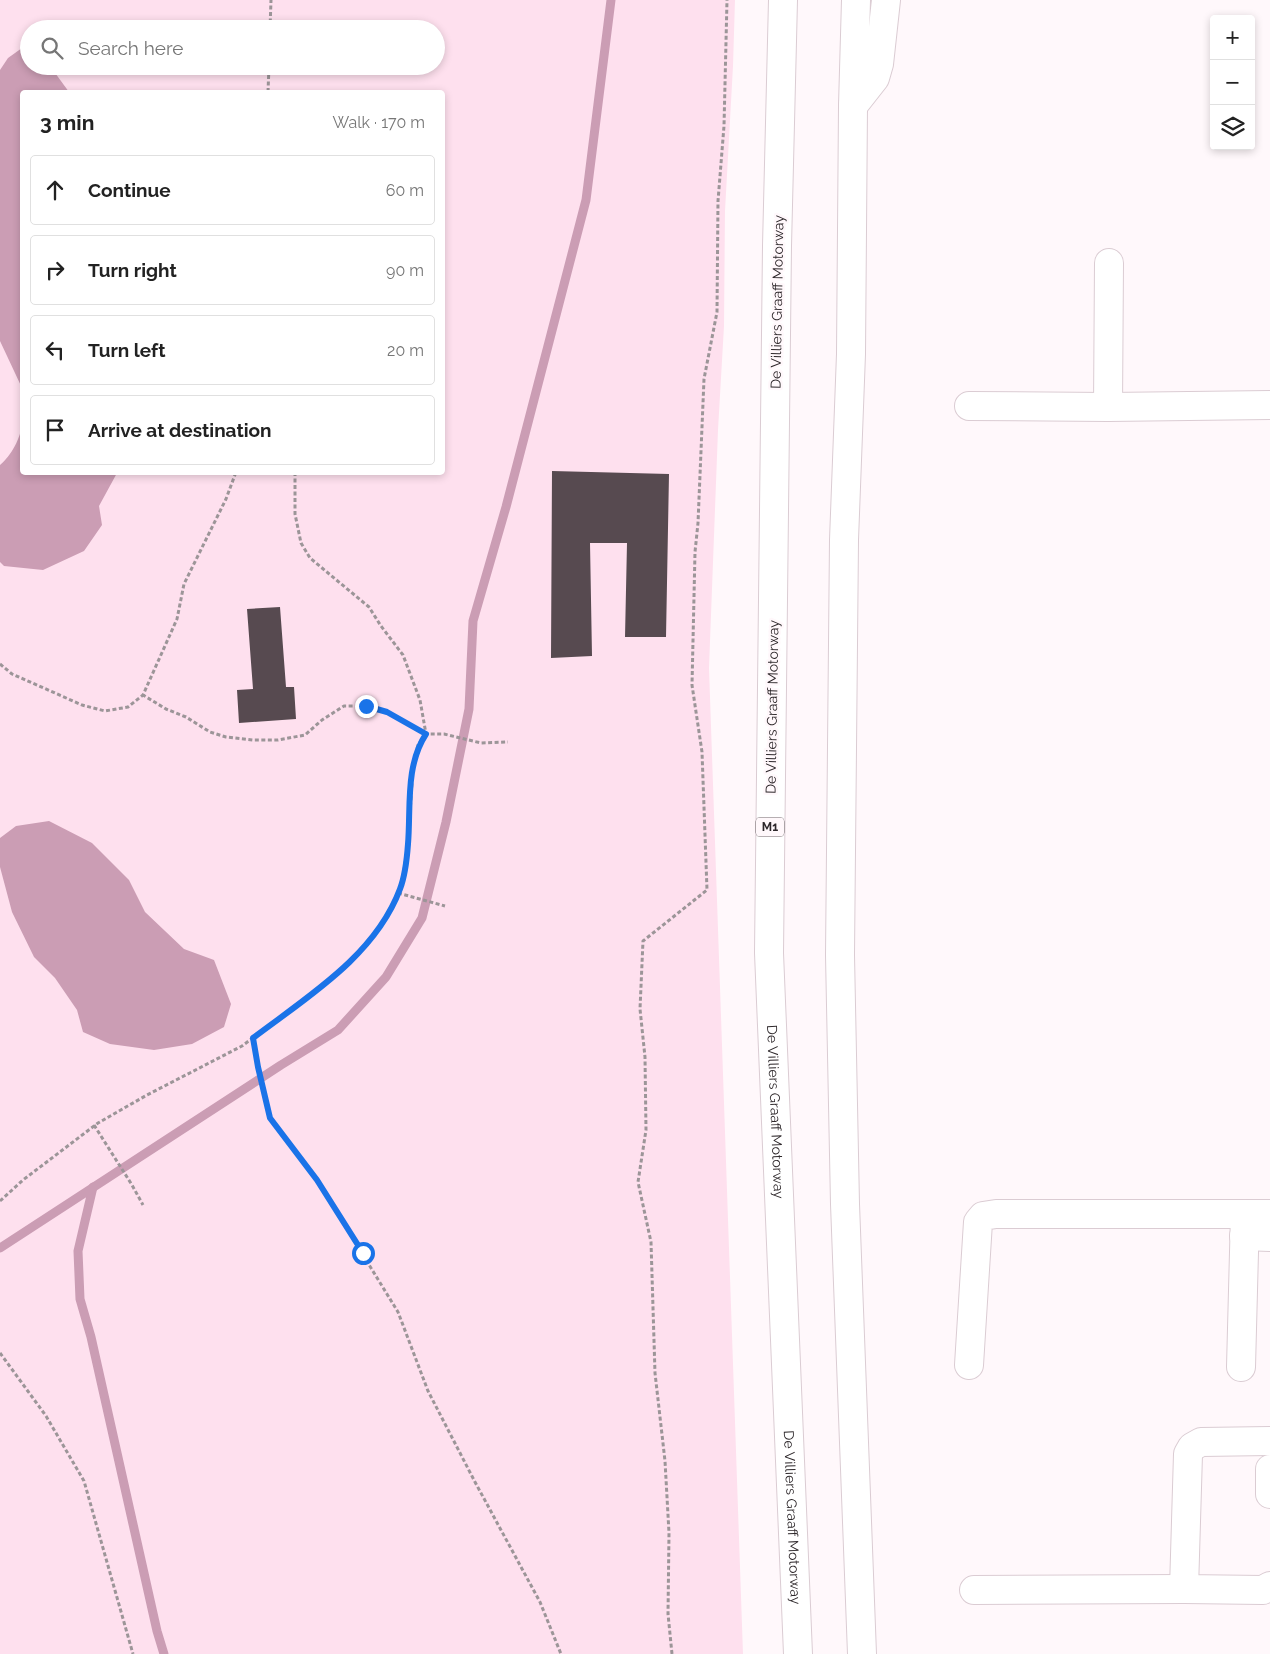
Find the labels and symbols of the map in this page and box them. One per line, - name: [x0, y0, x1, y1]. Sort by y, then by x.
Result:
- street label: De Villiers Graaff Motorway: [767, 215, 787, 389]
- street label: De Villiers Graaff Motorway: [762, 620, 782, 794]
- route end: [355, 695, 378, 718]
- road number: M1: [756, 818, 784, 836]
- street label: De Villiers Graaff Motorway: [764, 1024, 787, 1199]
- route start: [352, 1242, 375, 1265]
- street label: De Villiers Graaff Motorway: [781, 1430, 804, 1605]

